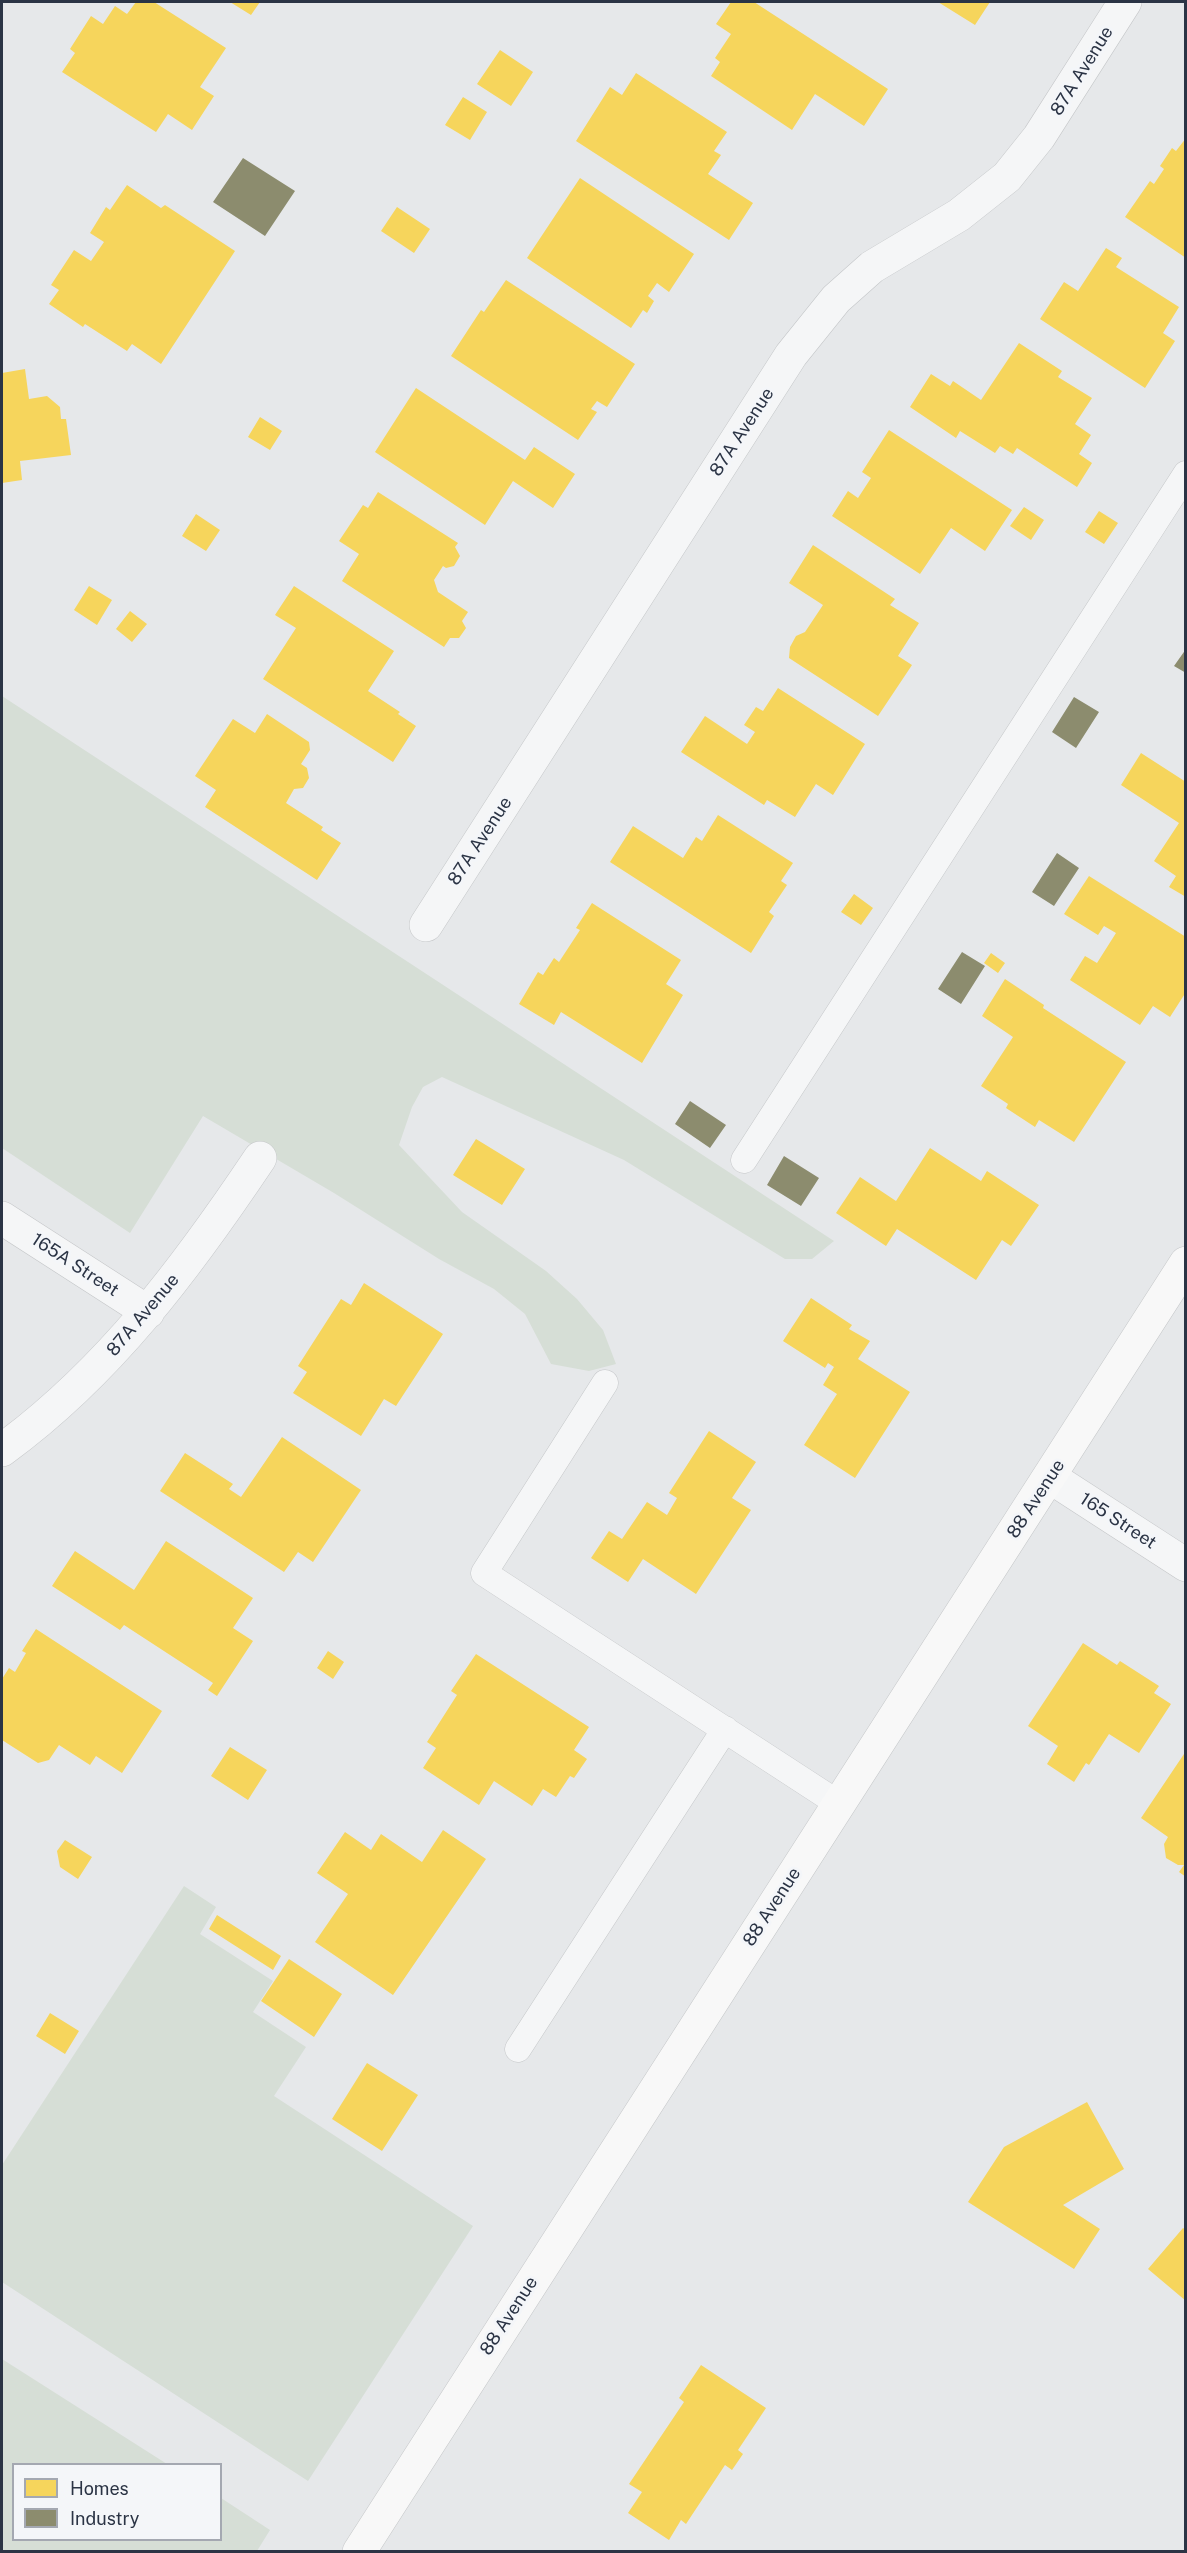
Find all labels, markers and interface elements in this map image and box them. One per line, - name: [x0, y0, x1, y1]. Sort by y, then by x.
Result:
- street label: 87A Avenue: [1046, 22, 1118, 120]
- street label: 87A Avenue: [705, 384, 779, 480]
- street label: 87A Avenue: [443, 793, 517, 889]
- street label: 165A Street: [27, 1229, 123, 1301]
- street label: 87A Avenue: [102, 1269, 184, 1361]
- street label: 88 Avenue: [1003, 1456, 1069, 1542]
- street label: 165 Street: [1076, 1488, 1160, 1554]
- street label: 88 Avenue: [739, 1864, 805, 1950]
- street label: 88 Avenue: [476, 2273, 542, 2359]
- legend: [12, 2463, 222, 2541]
- text: Homes: [70, 2478, 129, 2499]
- text: Industry: [70, 2508, 139, 2529]

